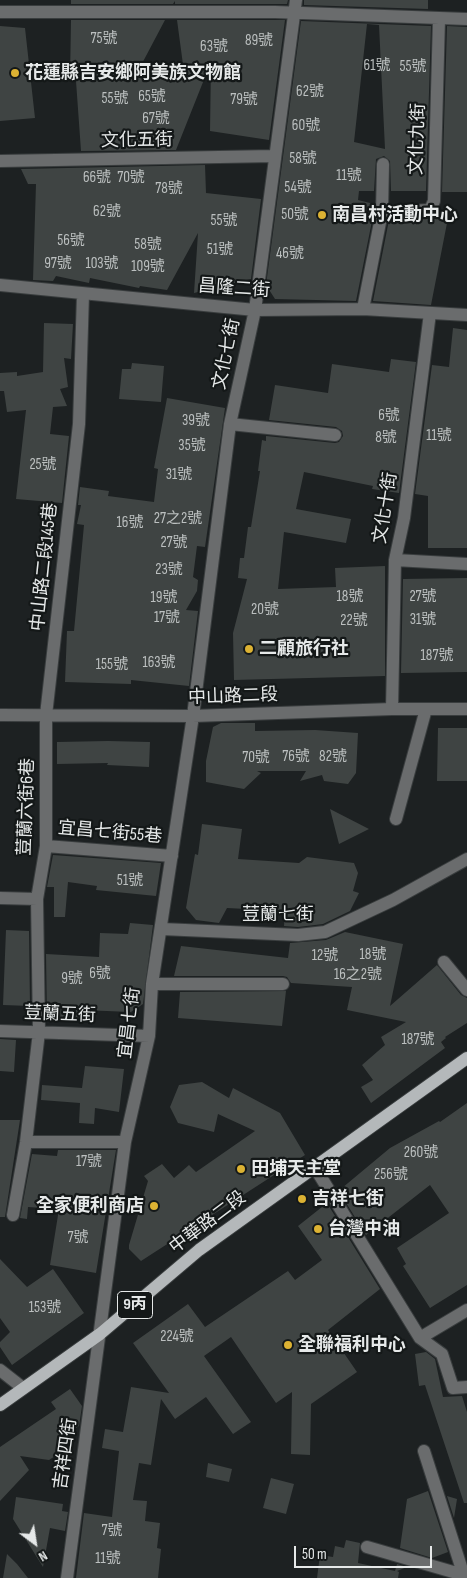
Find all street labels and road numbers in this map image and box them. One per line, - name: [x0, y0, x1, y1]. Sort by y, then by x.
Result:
- street label: 文化九街: [406, 103, 430, 175]
- street label: 文化五街: [101, 130, 173, 152]
- street label: 昌隆二街: [197, 276, 271, 302]
- street label: 文化七街: [209, 317, 245, 391]
- street label: 文化十街: [370, 471, 402, 545]
- street label: 中山路二段145巷: [28, 502, 62, 632]
- street label: 中山路二段: [188, 685, 278, 709]
- street label: 荳蘭六街6巷: [14, 758, 40, 856]
- street label: 宜昌七街55巷: [57, 818, 163, 848]
- street label: 荳蘭七街: [242, 904, 314, 926]
- street label: 宜昌七街: [115, 986, 145, 1060]
- street label: 荳蘭五街: [24, 1003, 96, 1027]
- street label: 中華路二段: [166, 1187, 250, 1259]
- road number: 9丙: [118, 1292, 152, 1318]
- street label: 吉祥四街: [50, 1417, 82, 1491]

